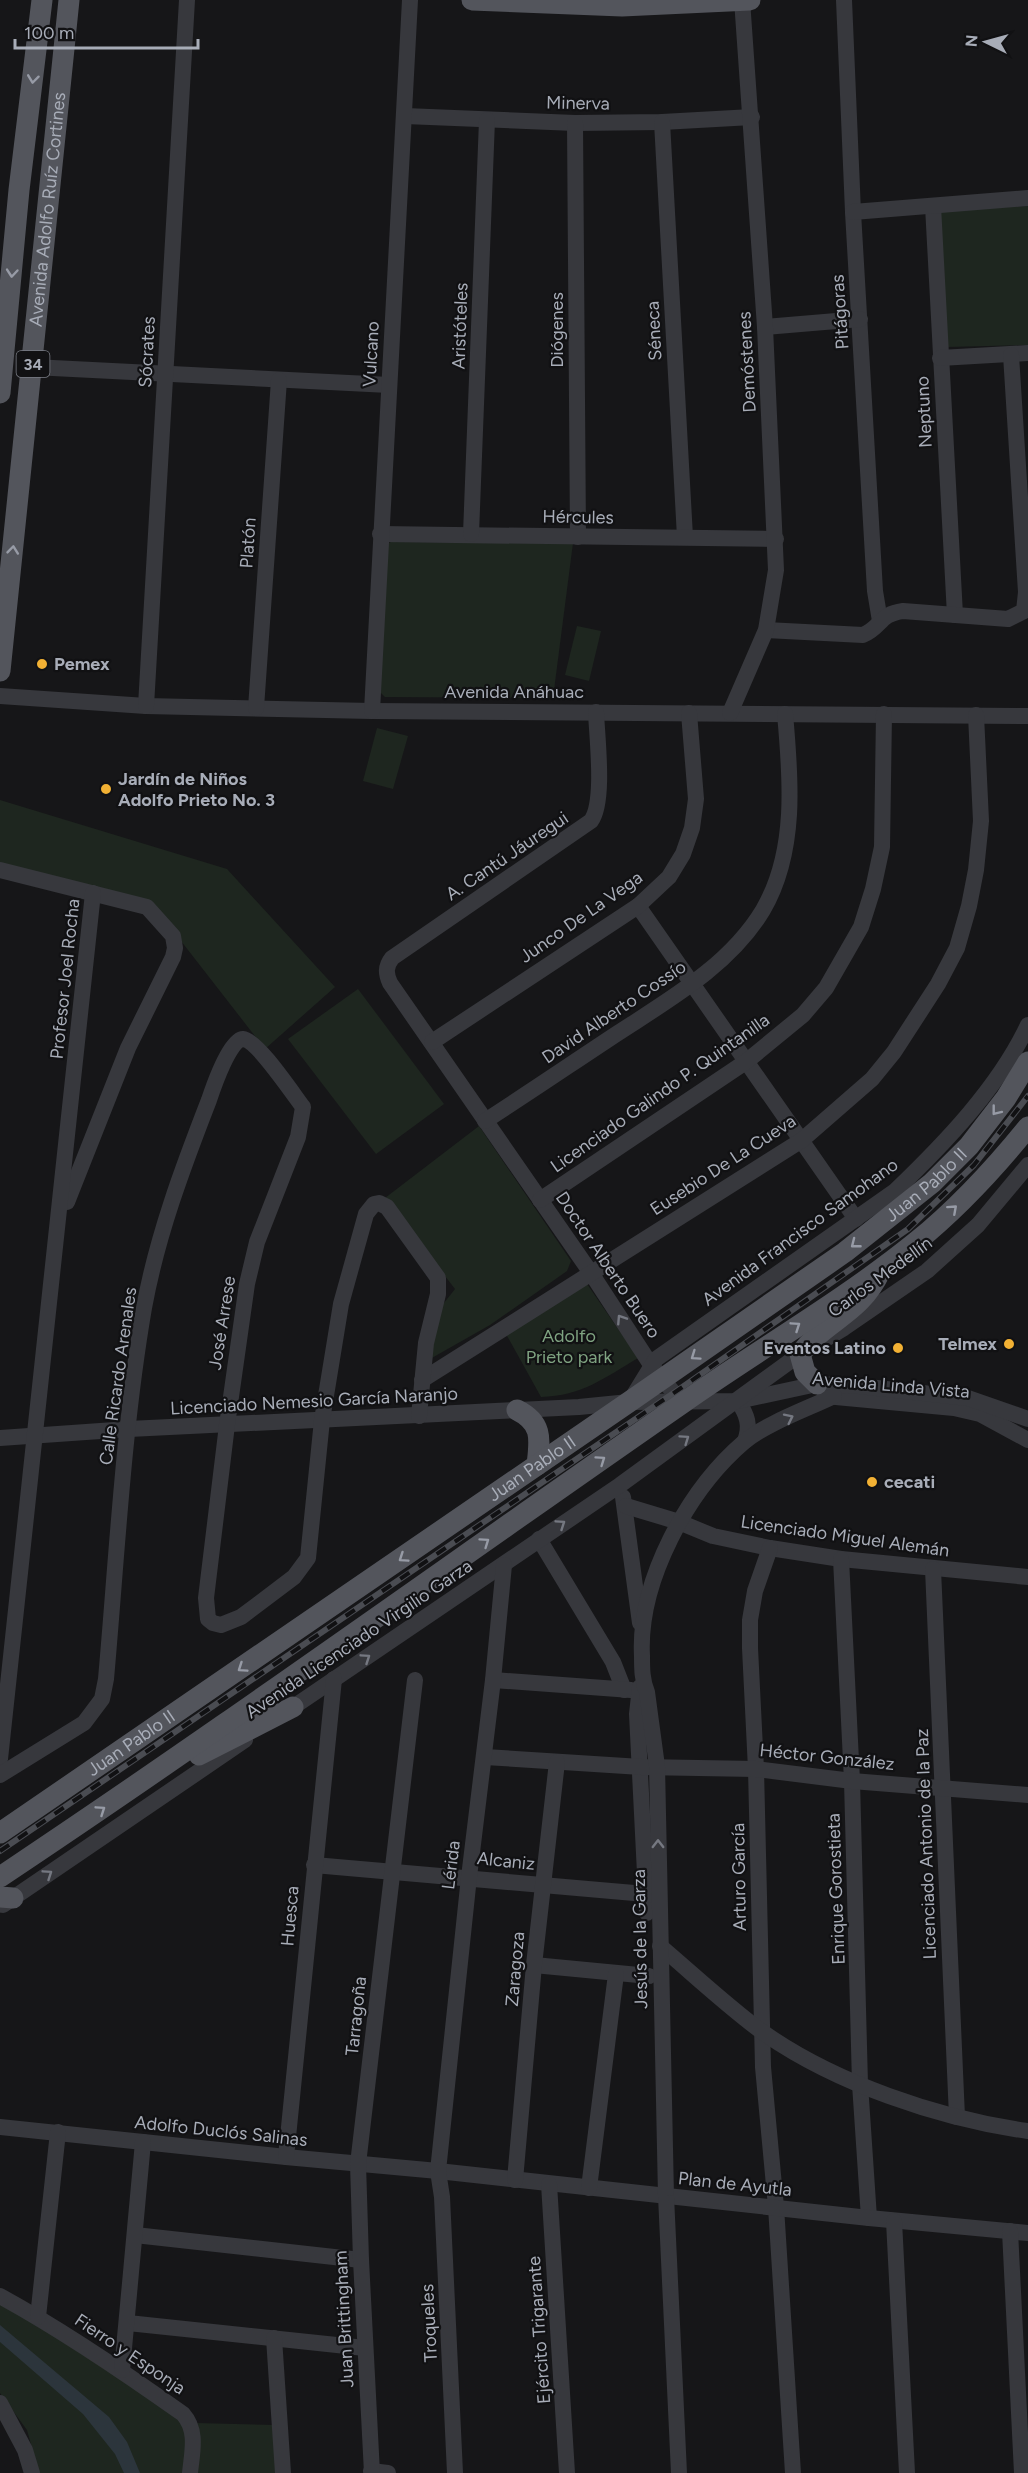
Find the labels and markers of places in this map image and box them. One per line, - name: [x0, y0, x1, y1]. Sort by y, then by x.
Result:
- place label: Pemex: [54, 653, 110, 675]
- marker: Pemex: [35, 657, 49, 671]
- place label: Jardín de Niños Adolfo Prieto No. 3: [118, 768, 275, 811]
- marker: Jardín de Niños Adolfo Prieto No. 3: [99, 782, 113, 796]
- place label: Telmex: [938, 1333, 997, 1355]
- place label: Eventos Latino: [763, 1337, 886, 1359]
- marker: Telmex: [1002, 1337, 1016, 1351]
- marker: Eventos Latino: [891, 1341, 905, 1355]
- place label: cecati: [884, 1471, 935, 1493]
- marker: cecati: [865, 1475, 879, 1489]

